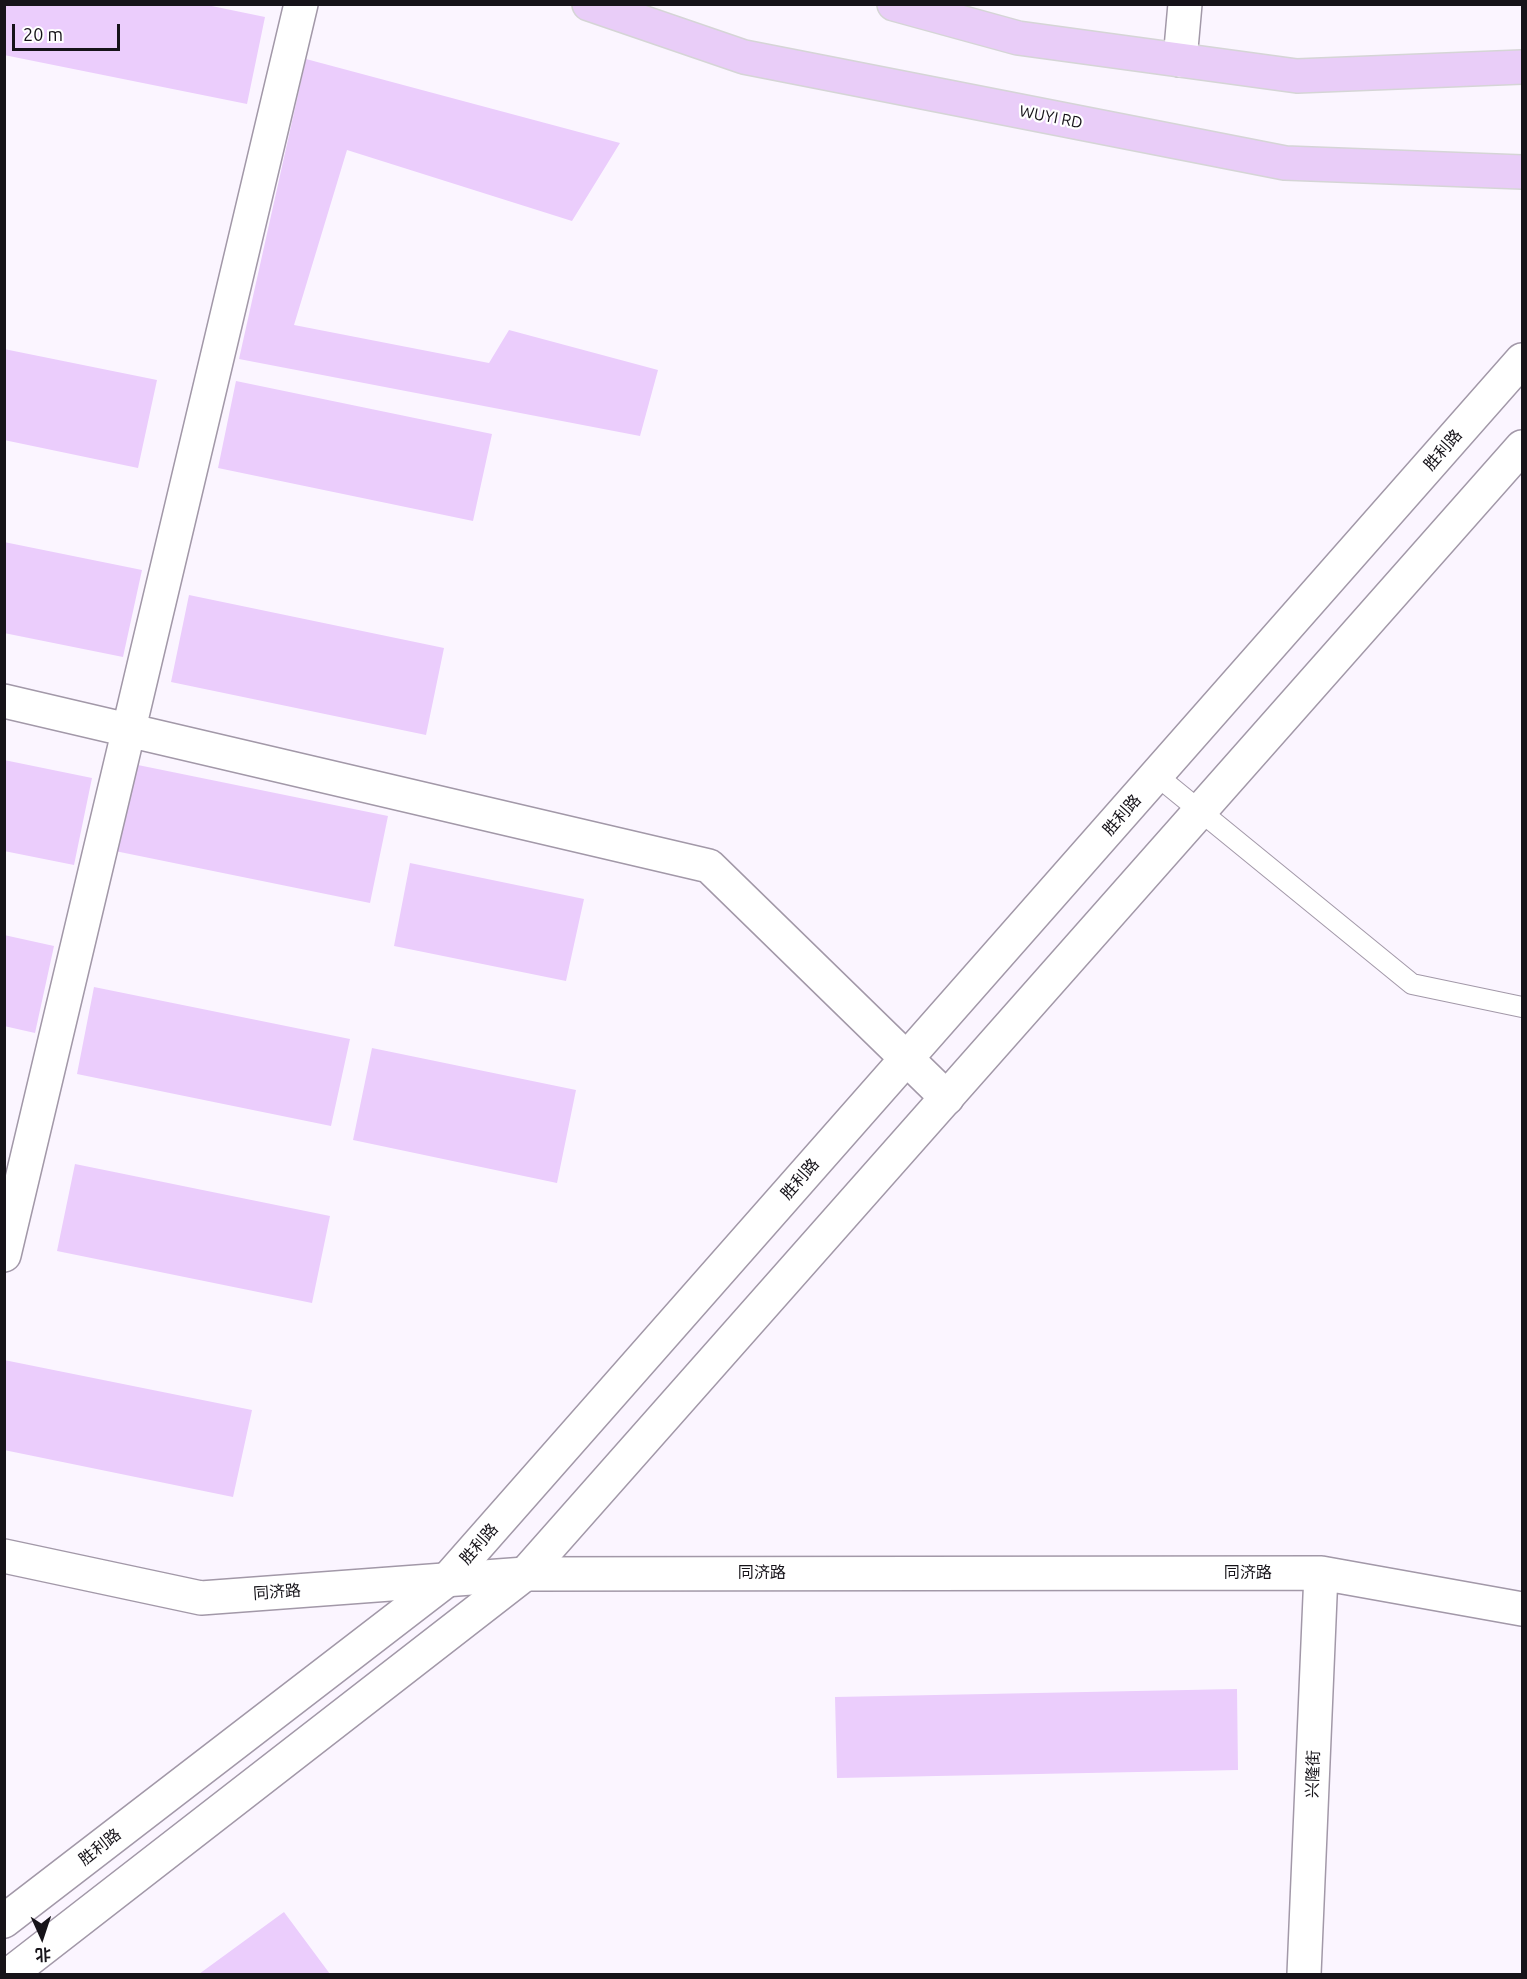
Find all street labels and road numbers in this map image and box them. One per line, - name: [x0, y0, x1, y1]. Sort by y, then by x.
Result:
- street label: WUYI RD: [1018, 101, 1084, 133]
- street label: 胜利路: [1420, 426, 1466, 474]
- street label: 胜利路: [1099, 791, 1145, 839]
- street label: 胜利路: [777, 1155, 823, 1203]
- street label: 胜利路: [456, 1520, 502, 1568]
- street label: 同济路: [738, 1563, 786, 1583]
- street label: 同济路: [1224, 1563, 1272, 1583]
- street label: 同济路: [252, 1581, 302, 1603]
- street label: 兴隆街: [1303, 1750, 1323, 1798]
- street label: 胜利路: [75, 1825, 125, 1869]

